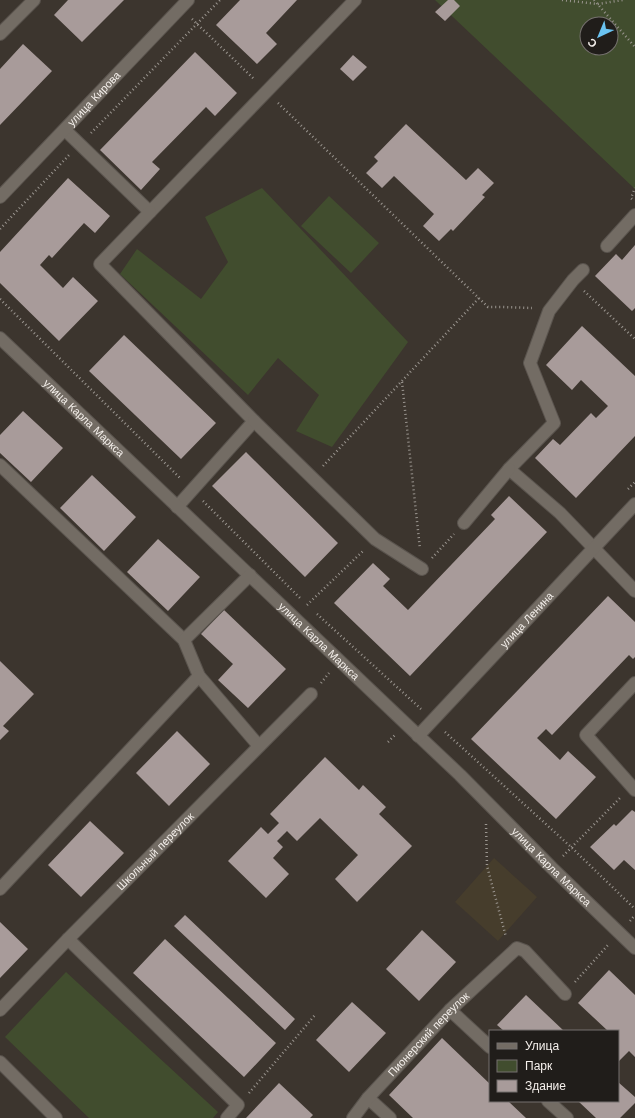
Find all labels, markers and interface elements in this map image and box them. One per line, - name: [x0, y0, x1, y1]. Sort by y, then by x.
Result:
- north arrow: [579, 16, 619, 56]
- text: С: [585, 35, 600, 50]
- street label: улица Кирова: [65, 68, 124, 129]
- street label: улица Карла Маркса: [41, 377, 128, 460]
- street label: улица Ленина: [498, 589, 557, 651]
- street label: улица Карла Маркса: [275, 600, 362, 684]
- street label: Школьный переулок: [114, 810, 197, 893]
- street label: улица Карла Маркса: [509, 825, 594, 910]
- street label: Пионерский переулок: [385, 989, 472, 1079]
- legend: [489, 1030, 619, 1102]
- text: Улица: [525, 1039, 559, 1053]
- text: Парк: [525, 1059, 553, 1073]
- text: Здание: [525, 1079, 566, 1093]

